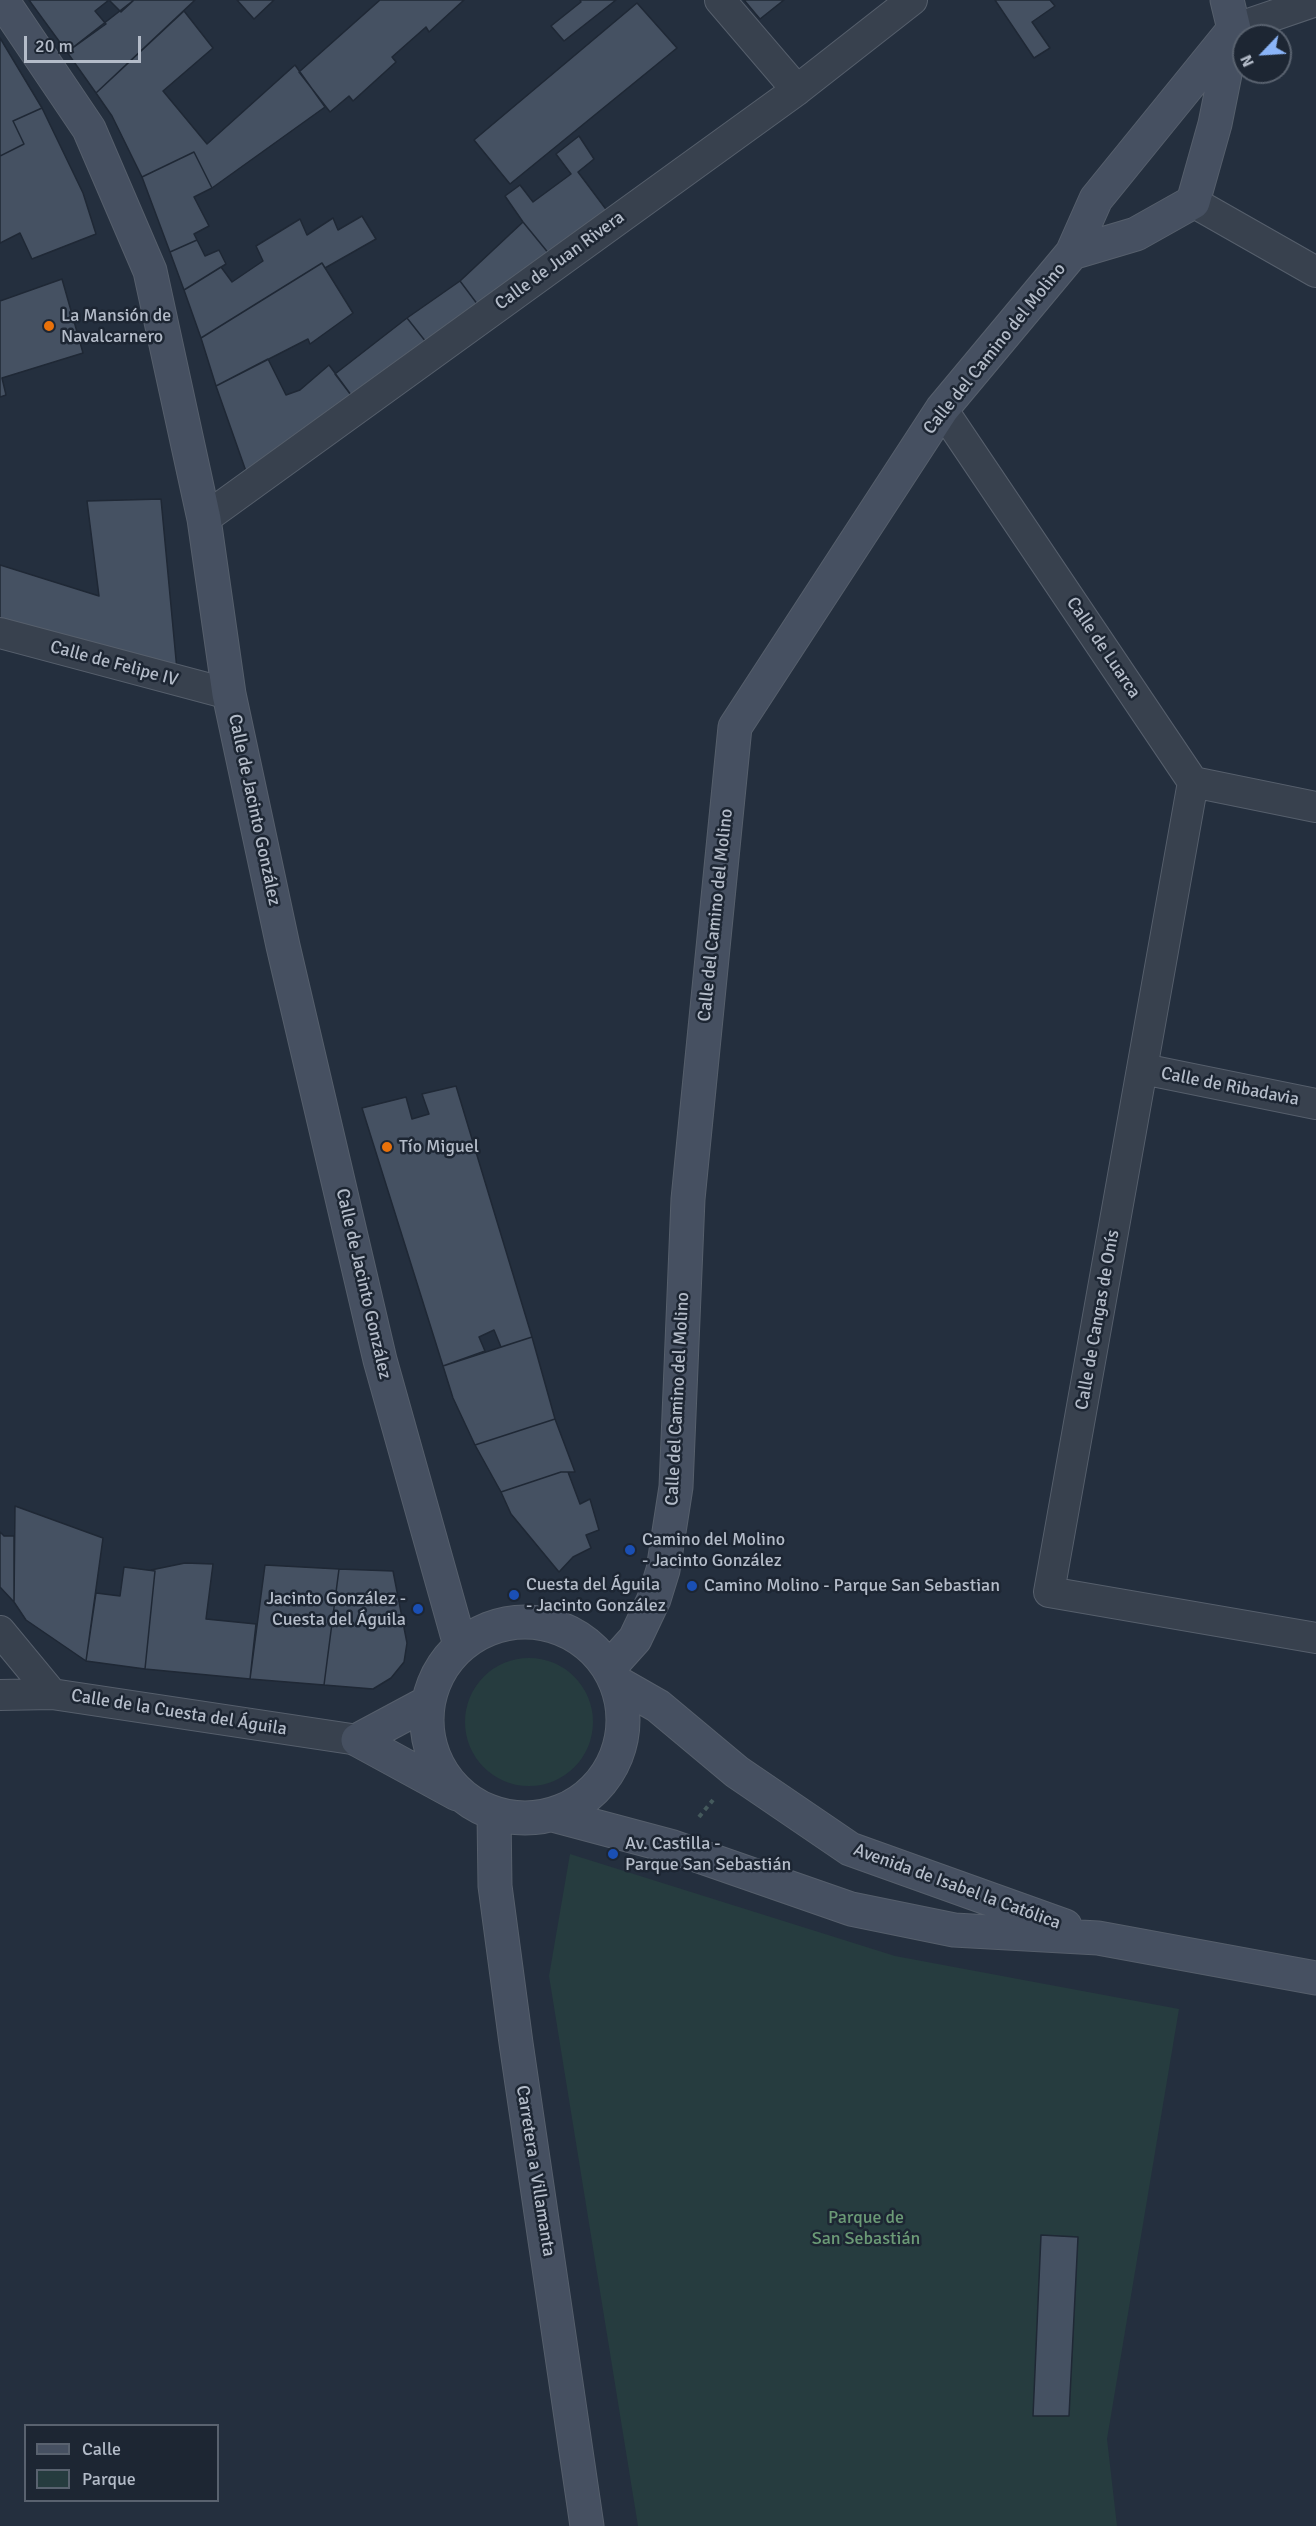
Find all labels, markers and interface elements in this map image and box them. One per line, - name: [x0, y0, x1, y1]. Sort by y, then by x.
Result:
- scale bar: [27, 24, 144, 62]
- north arrow: [1232, 24, 1292, 84]
- text: 20 m: [35, 35, 73, 57]
- text: N: [1236, 51, 1259, 70]
- street label: Calle de Juan Rivera: [491, 207, 629, 315]
- street label: Calle del Camino del Molino: [919, 259, 1071, 439]
- place label: La Mansión de Navalcarnero: [61, 305, 171, 348]
- marker: La Mansión de Navalcarnero: [42, 319, 56, 333]
- street label: Calle de Luarca: [1061, 593, 1145, 703]
- street label: Calle de Felipe IV: [48, 637, 180, 691]
- street label: Calle de Jacinto González: [223, 712, 285, 908]
- street label: Calle del Camino del Molino: [694, 807, 738, 1023]
- street label: Calle de Ribadavia: [1159, 1063, 1301, 1111]
- place label: Tío Miguel: [399, 1136, 479, 1158]
- marker: Tío Miguel: [380, 1140, 394, 1154]
- street label: Calle de Jacinto González: [331, 1187, 395, 1381]
- street label: Calle de Cangas de Onís: [1072, 1228, 1124, 1412]
- street label: Calle del Camino del Molino: [662, 1292, 694, 1506]
- place label: Camino del Molino - Jacinto González: [642, 1529, 785, 1572]
- marker: Camino del Molino - Jacinto González: [623, 1543, 637, 1557]
- place label: Cuesta del Águila - Jacinto González: [526, 1574, 666, 1616]
- place label: Camino Molino - Parque San Sebastian: [704, 1575, 1000, 1597]
- marker: Camino Molino - Parque San Sebastian: [685, 1579, 699, 1593]
- place label: Jacinto González - Cuesta del Águila: [266, 1588, 406, 1630]
- marker: Cuesta del Águila - Jacinto González: [507, 1588, 521, 1602]
- marker: Jacinto González - Cuesta del Águila: [411, 1602, 425, 1616]
- street label: Calle de la Cuesta del Águila: [70, 1685, 288, 1741]
- place label: Av. Castilla - Parque San Sebastián: [625, 1833, 791, 1876]
- street label: Avenida de Isabel la Católica: [851, 1839, 1063, 1935]
- marker: Av. Castilla - Parque San Sebastián: [606, 1847, 620, 1861]
- street label: Carretera a Villamanta: [511, 2084, 559, 2258]
- park label: Parque de San Sebastián: [812, 2207, 920, 2250]
- legend: [24, 2424, 219, 2502]
- text: Calle: [82, 2438, 121, 2460]
- text: Parque: [82, 2468, 136, 2490]

